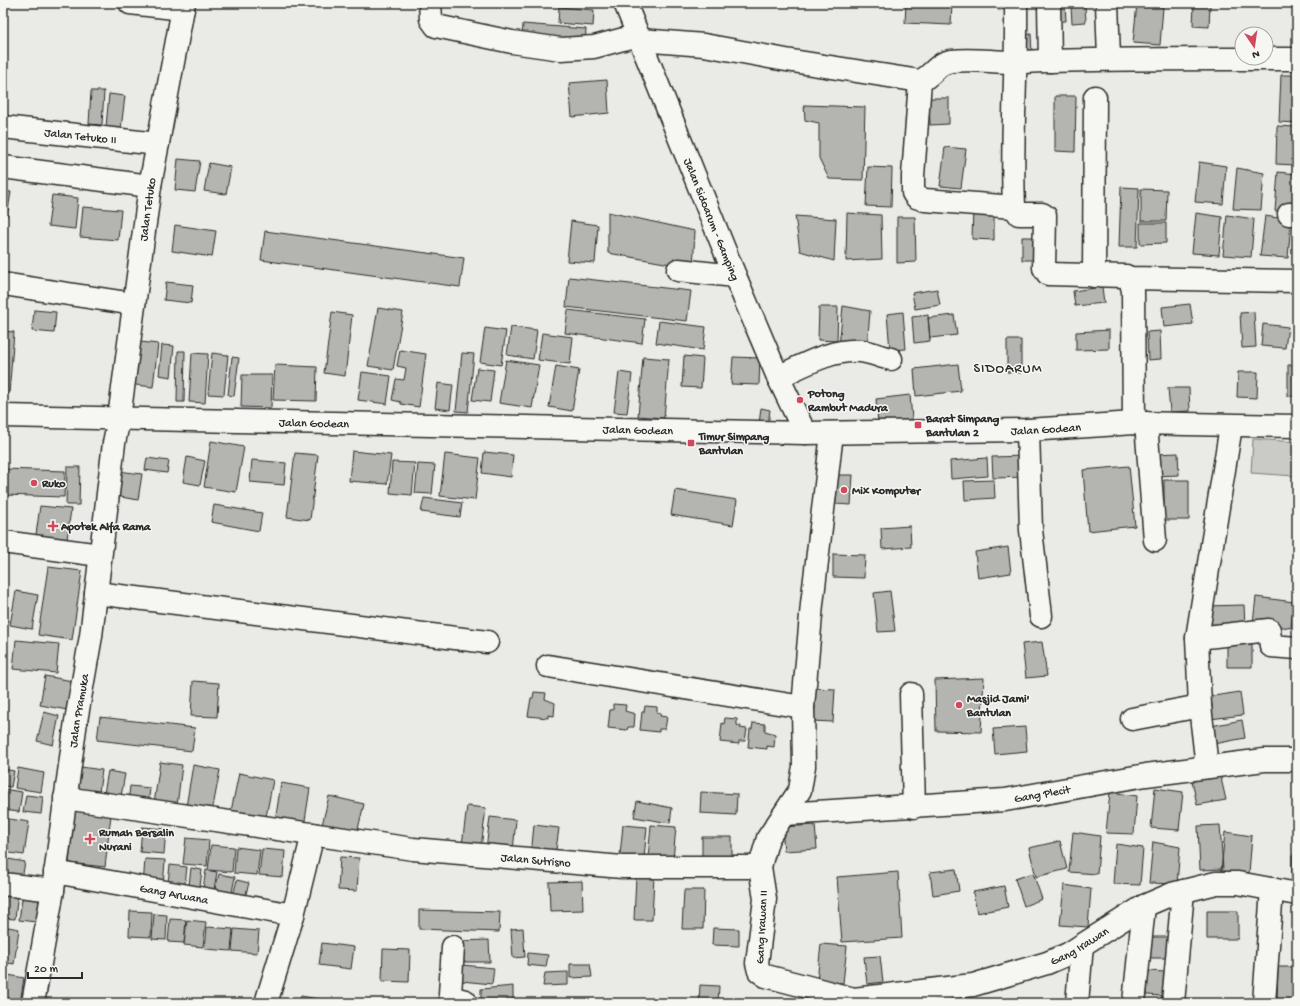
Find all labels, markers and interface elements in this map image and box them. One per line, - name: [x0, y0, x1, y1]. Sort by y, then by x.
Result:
- north arrow: [1234, 26, 1274, 66]
- text: N: [1251, 47, 1261, 60]
- street label: Jalan Tetuko II: [44, 127, 117, 148]
- street label: Jalan Sidoarum - Gamping: [679, 157, 741, 283]
- street label: Jalan Tetuko: [138, 177, 160, 242]
- district label: SIDOARUM: [974, 361, 1042, 378]
- place label: Potong Rambut Madura: [807, 388, 889, 416]
- marker: Potong Rambut Madura: [795, 395, 805, 405]
- place label: Barat Simpang Bantulan 2: [925, 413, 999, 441]
- street label: Jalan Godean: [279, 417, 349, 432]
- marker: Barat Simpang Bantulan 2: [913, 420, 923, 430]
- street label: Jalan Godean: [1011, 422, 1082, 439]
- street label: Jalan Godean: [603, 424, 673, 439]
- place label: Timur Simpang Bantulan: [698, 431, 769, 459]
- marker: Timur Simpang Bantulan: [686, 438, 696, 448]
- marker: Ruko: [29, 478, 39, 488]
- place label: Ruko: [41, 478, 66, 492]
- marker: Mix Komputer: [839, 485, 849, 495]
- place label: Mix Komputer: [852, 485, 922, 499]
- marker: Apotek Alfa Rama: [48, 521, 58, 531]
- place label: Apotek Alfa Rama: [60, 521, 152, 535]
- street label: Jalan Pramuka: [67, 673, 93, 749]
- place label: Masjid Jami' Bantulan: [966, 693, 1030, 721]
- marker: Masjid Jami' Bantulan: [954, 700, 964, 710]
- street label: Gang Plecit: [1013, 783, 1073, 807]
- place label: Rumah Bersalin Nurani: [98, 827, 174, 855]
- marker: Rumah Bersalin Nurani: [84, 833, 96, 845]
- street label: Jalan Sutrisno: [500, 852, 571, 872]
- street label: Gang Arwana: [138, 882, 209, 909]
- street label: Gang Irawan II: [754, 890, 772, 964]
- street label: Gang Irawan: [1049, 925, 1112, 970]
- scale bar: [28, 954, 82, 980]
- text: 20 m: [34, 963, 59, 977]

